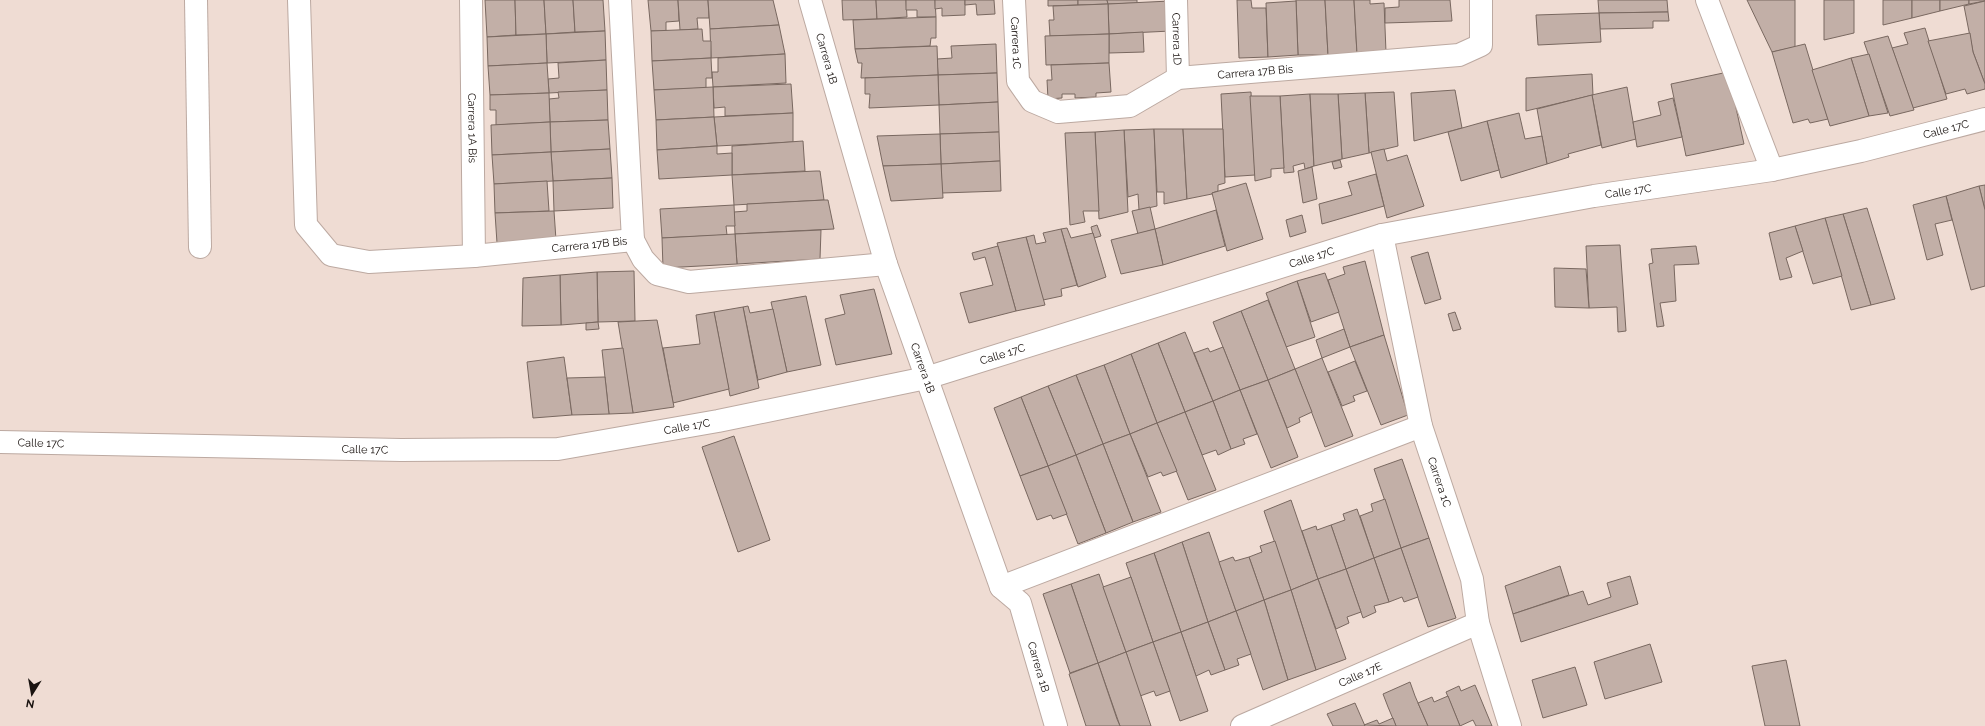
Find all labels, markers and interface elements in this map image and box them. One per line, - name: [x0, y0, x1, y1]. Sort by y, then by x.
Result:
- street label: Carrera 1D: [1169, 12, 1184, 66]
- street label: Carrera 1C: [1008, 16, 1023, 70]
- street label: Carrera 1B: [813, 32, 840, 86]
- street label: Carrera 17B Bis: [1217, 63, 1294, 82]
- street label: Carrera 1A Bis: [465, 93, 479, 163]
- street label: Calle 17C: [1922, 117, 1971, 142]
- street label: Calle 17C: [1604, 182, 1653, 201]
- street label: Carrera 17B Bis: [551, 235, 628, 255]
- street label: Calle 17C: [1287, 244, 1336, 271]
- street label: Carrera 1B: [908, 341, 937, 395]
- street label: Calle 17C: [978, 341, 1027, 368]
- street label: Calle 17C: [663, 416, 712, 437]
- street label: Calle 17C: [17, 436, 65, 450]
- street label: Calle 17C: [341, 443, 389, 457]
- street label: Carrera 1C: [1425, 455, 1454, 510]
- street label: Carrera 1B: [1025, 640, 1052, 694]
- street label: Calle 17E: [1337, 660, 1384, 690]
- north arrow: [12, 674, 52, 714]
- text: N: [25, 696, 36, 711]

